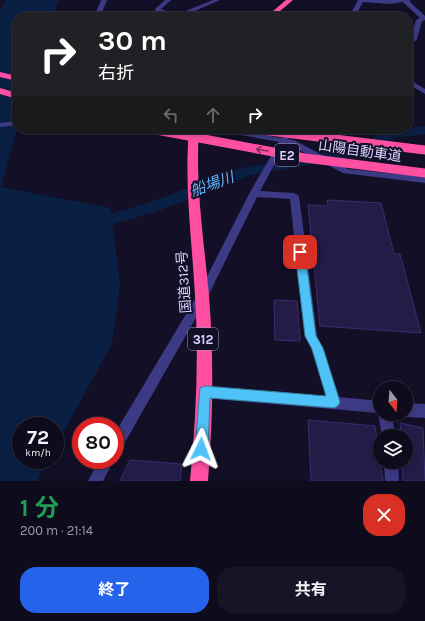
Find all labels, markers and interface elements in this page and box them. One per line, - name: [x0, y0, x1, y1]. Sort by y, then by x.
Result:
- text: 30 m: [98, 24, 167, 57]
- icon: right: [32, 28, 84, 80]
- text: 右折: [98, 62, 134, 84]
- icon: left: [160, 104, 182, 126]
- icon: ahead: [202, 104, 224, 126]
- icon: right: [244, 104, 266, 126]
- street label: 山陽自動車道: [317, 137, 403, 165]
- road number: E2: [275, 144, 299, 166]
- one-way arrow: [256, 146, 269, 154]
- water label: 船場川: [188, 167, 238, 200]
- pin: [283, 235, 317, 269]
- icon: arrive: [289, 241, 311, 263]
- street label: 国道312号: [173, 250, 195, 314]
- road number: 312: [188, 328, 218, 350]
- north arrow: [373, 381, 413, 421]
- map controls: [373, 381, 413, 469]
- speed limit sign: 80: [72, 417, 124, 469]
- text: 72: [27, 426, 49, 449]
- position arrow: [180, 428, 222, 470]
- button: layers: [373, 429, 413, 469]
- text: km/h: [25, 447, 51, 459]
- text: 1 分: [20, 494, 59, 522]
- button: close: [363, 494, 405, 536]
- text: 200 m · 21:14: [20, 523, 93, 538]
- button: 終了: [20, 567, 209, 613]
- button: 共有: [217, 567, 405, 613]

